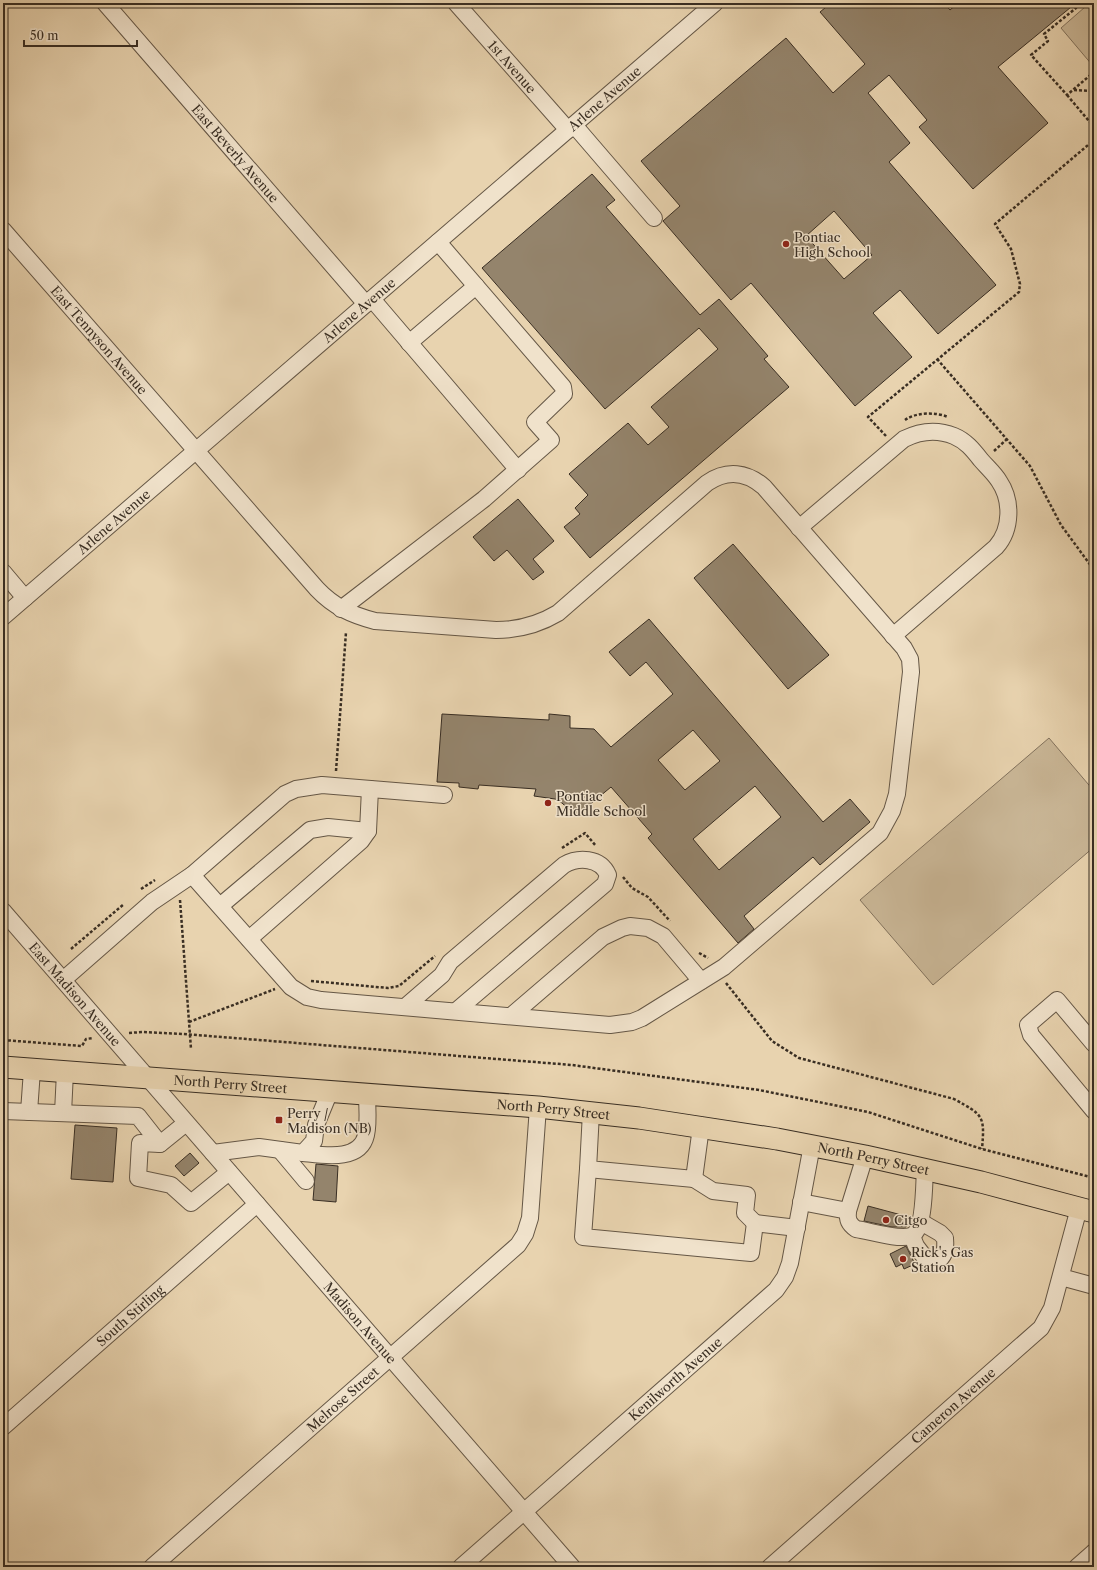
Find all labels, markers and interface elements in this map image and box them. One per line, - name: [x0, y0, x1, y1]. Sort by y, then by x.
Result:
- scale bar: [24, 22, 137, 48]
- text: 50 m: [30, 28, 59, 43]
- street label: 1st Avenue: [485, 37, 540, 96]
- street label: Arlene Avenue: [564, 63, 644, 135]
- street label: East Beverly Avenue: [188, 101, 282, 206]
- place label: Pontiac High School: [794, 229, 870, 260]
- marker: Pontiac High School: [781, 239, 791, 249]
- street label: Arlene Avenue: [319, 274, 399, 346]
- street label: East Tennyson Avenue: [47, 282, 151, 397]
- street label: Arlene Avenue: [73, 486, 153, 558]
- place label: Pontiac Middle School: [556, 788, 646, 819]
- marker: Pontiac Middle School: [543, 798, 553, 808]
- street label: East Madison Avenue: [26, 939, 124, 1049]
- street label: North Perry Street: [173, 1072, 288, 1096]
- street label: North Perry Street: [496, 1096, 611, 1123]
- place label: Perry / Madison (NB): [287, 1105, 372, 1136]
- marker: Perry / Madison (NB): [274, 1115, 284, 1125]
- street label: North Perry Street: [816, 1139, 931, 1178]
- place label: Citgo: [894, 1212, 927, 1228]
- marker: Citgo: [881, 1215, 891, 1225]
- place label: Rick's Gas Station: [911, 1244, 974, 1275]
- marker: Rick's Gas Station: [898, 1254, 908, 1264]
- street label: Madison Avenue: [320, 1279, 400, 1367]
- street label: South Stirling: [93, 1281, 167, 1349]
- street label: Kenilworth Avenue: [625, 1334, 725, 1424]
- street label: Melrose Street: [303, 1363, 382, 1435]
- street label: Cameron Avenue: [908, 1364, 998, 1447]

